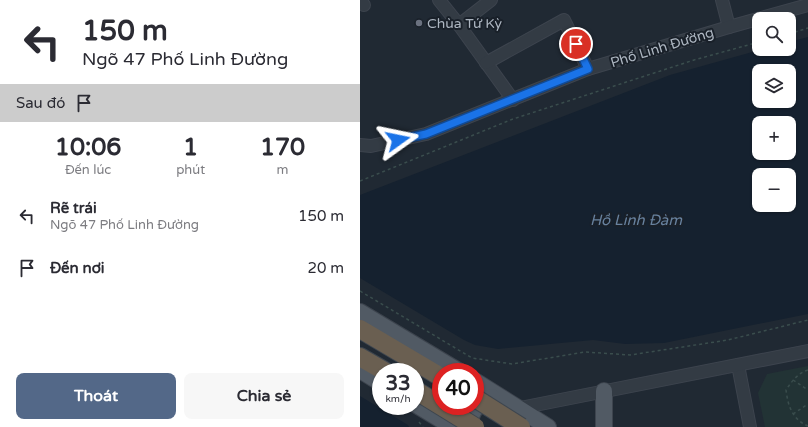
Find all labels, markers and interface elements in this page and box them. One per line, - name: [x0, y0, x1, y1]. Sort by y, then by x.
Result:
- map controls: [752, 12, 796, 212]
- button: search: [752, 12, 796, 56]
- text: 150 m: [82, 14, 168, 48]
- place label: Chùa Tứ Kỳ: [427, 15, 503, 32]
- icon: left: [16, 16, 68, 68]
- marker: Chùa Tứ Kỳ: [414, 18, 424, 28]
- street label: Phố Linh Đường: [608, 24, 716, 71]
- pin: [559, 27, 593, 61]
- icon: arrive: [565, 33, 587, 55]
- text: Ngõ 47 Phố Linh Đường: [82, 48, 288, 70]
- button: layers: [752, 64, 796, 108]
- icon: arrive: [73, 92, 95, 114]
- text: Sau đó: [16, 94, 65, 112]
- button: +: [752, 116, 796, 160]
- position arrow: [377, 119, 419, 161]
- text: 10:06: [55, 133, 121, 162]
- text: 1: [183, 133, 198, 162]
- text: 170: [260, 133, 305, 162]
- text: Đến lúc: [65, 162, 111, 178]
- text: phút: [176, 162, 205, 178]
- text: m: [277, 162, 289, 178]
- button: −: [752, 168, 796, 212]
- text: Rẽ trái: [50, 199, 97, 217]
- icon: left: [16, 205, 38, 227]
- text: 150 m: [298, 207, 344, 225]
- water label: Hồ Linh Đàm: [590, 211, 683, 229]
- text: Ngõ 47 Phố Linh Đường: [50, 217, 199, 233]
- icon: arrive: [16, 257, 38, 279]
- text: Đến nơi: [50, 259, 105, 277]
- text: 20 m: [307, 259, 344, 277]
- speed limit sign: 40: [432, 363, 484, 415]
- text: 33: [385, 372, 411, 396]
- button: Thoát: [16, 373, 176, 419]
- button: Chia sẻ: [184, 373, 344, 419]
- text: km/h: [385, 393, 411, 405]

